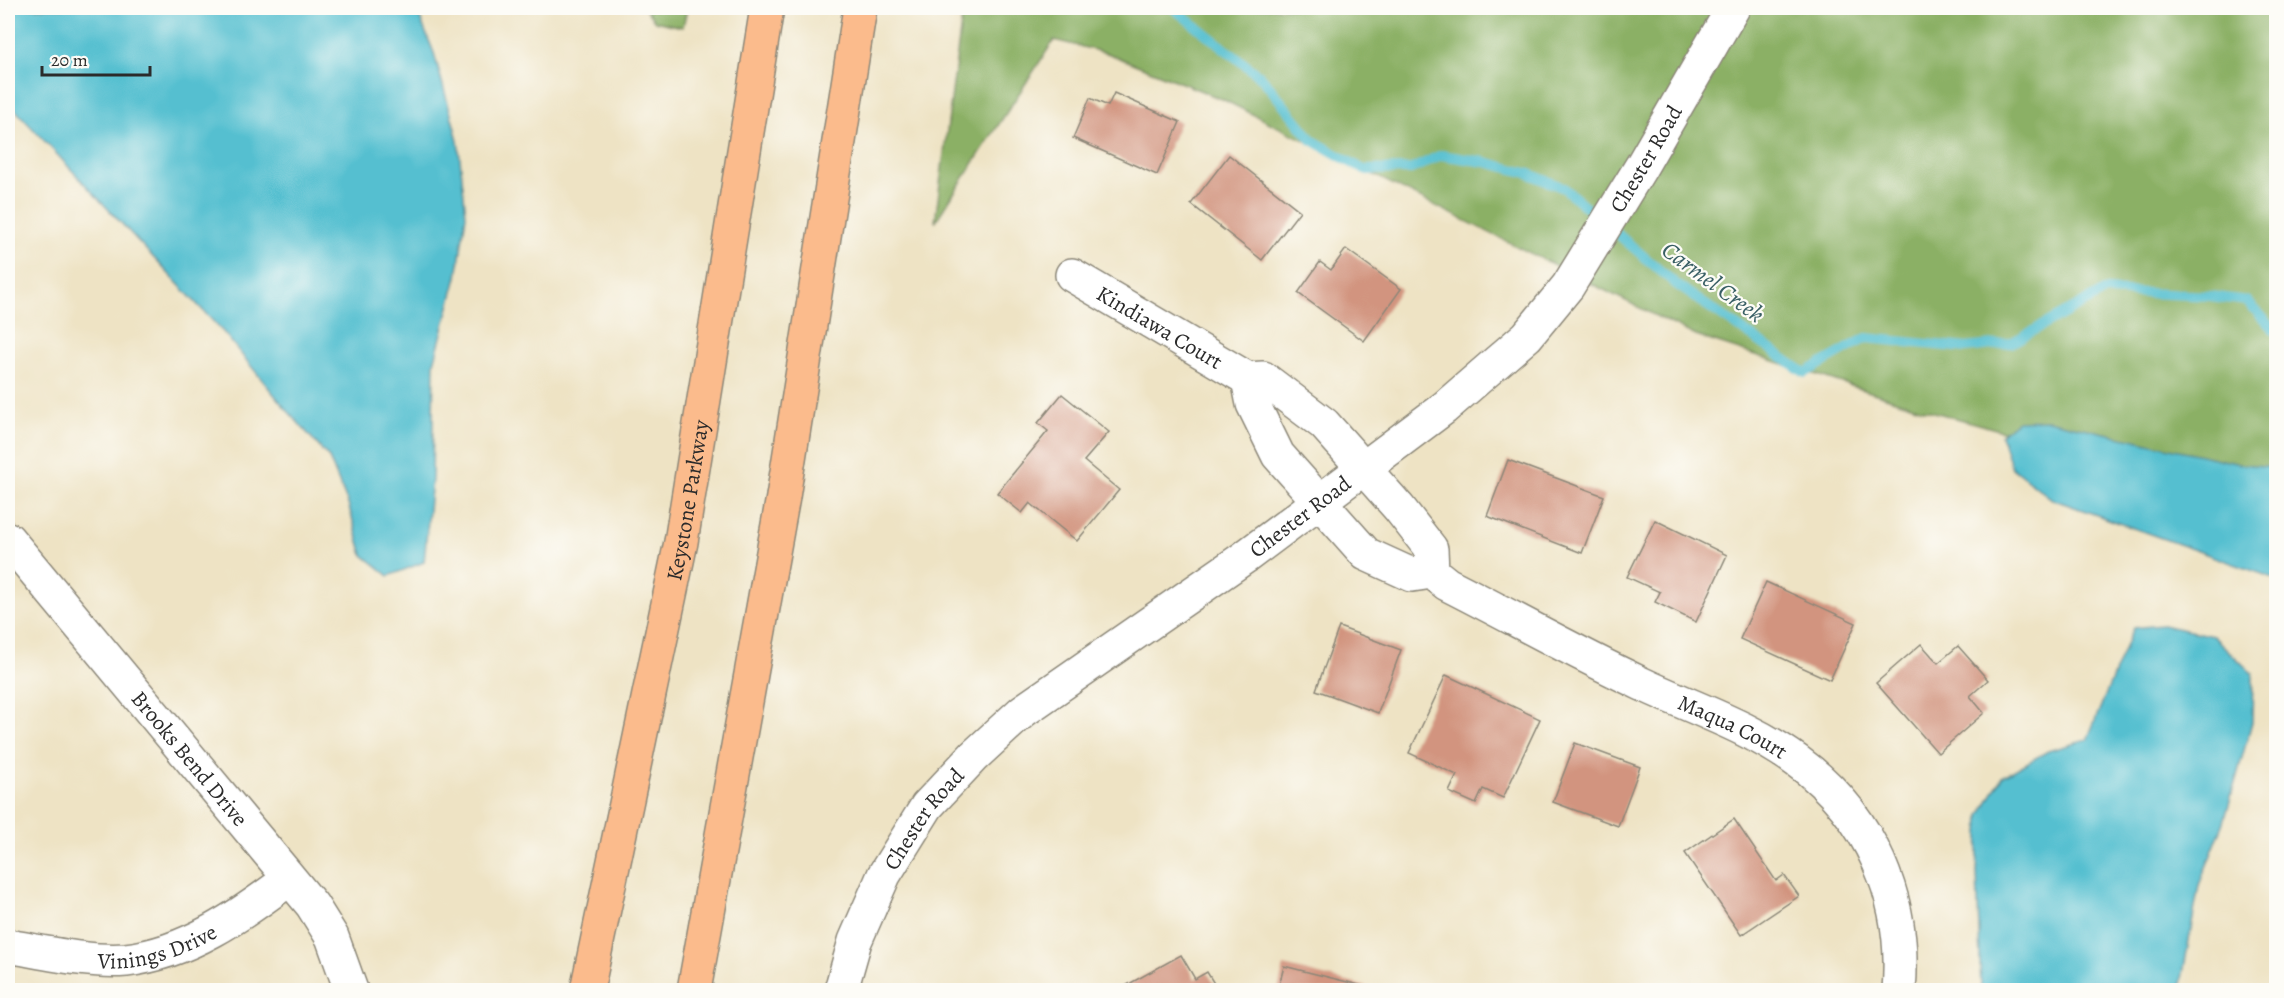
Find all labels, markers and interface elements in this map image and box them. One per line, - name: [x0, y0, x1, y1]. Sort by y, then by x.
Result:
- scale bar: [42, 39, 150, 77]
- text: 20 m: [51, 48, 88, 72]
- street label: Chester Road: [1603, 100, 1690, 218]
- water label: Carmel Creek: [1655, 234, 1771, 330]
- street label: Kindiawa Court: [1091, 279, 1228, 377]
- street label: Keystone Parkway: [659, 418, 716, 583]
- street label: Chester Road: [1243, 469, 1357, 565]
- street label: Brooks Bend Drive: [124, 685, 254, 833]
- street label: Maqua Court: [1673, 688, 1793, 766]
- street label: Chester Road: [877, 762, 971, 876]
- street label: Vinings Drive: [96, 917, 222, 977]

